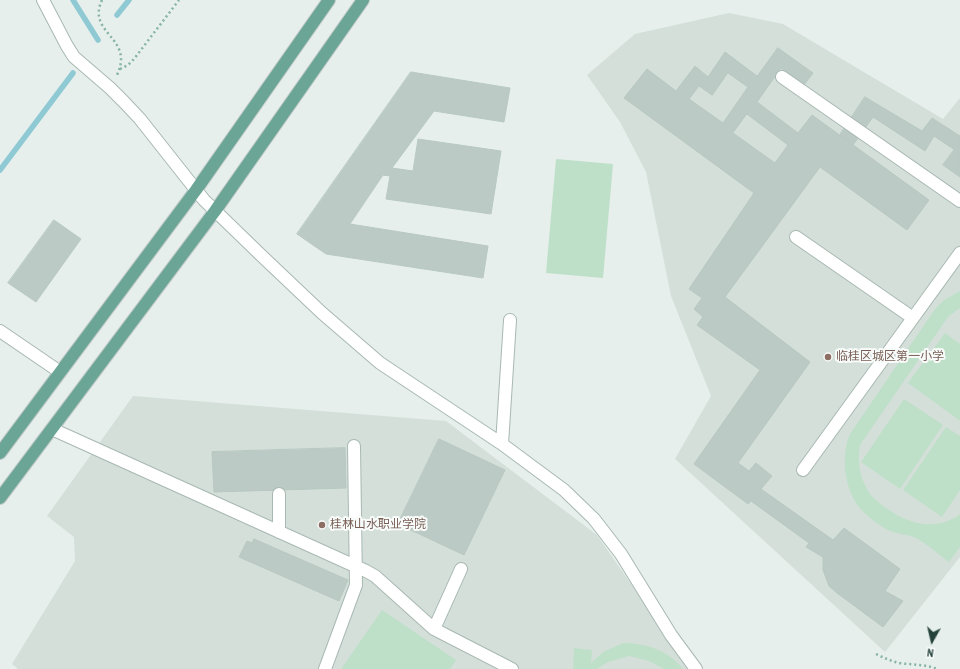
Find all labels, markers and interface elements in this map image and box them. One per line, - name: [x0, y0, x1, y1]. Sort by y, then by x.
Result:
- place label: 临桂区城区第一小学: [836, 350, 944, 364]
- marker: 临桂区城区第一小学: [823, 352, 833, 362]
- place label: 桂林山水职业学院: [330, 518, 426, 532]
- marker: 桂林山水职业学院: [317, 520, 327, 530]
- north arrow: [912, 621, 952, 661]
- text: N: [926, 645, 935, 660]

